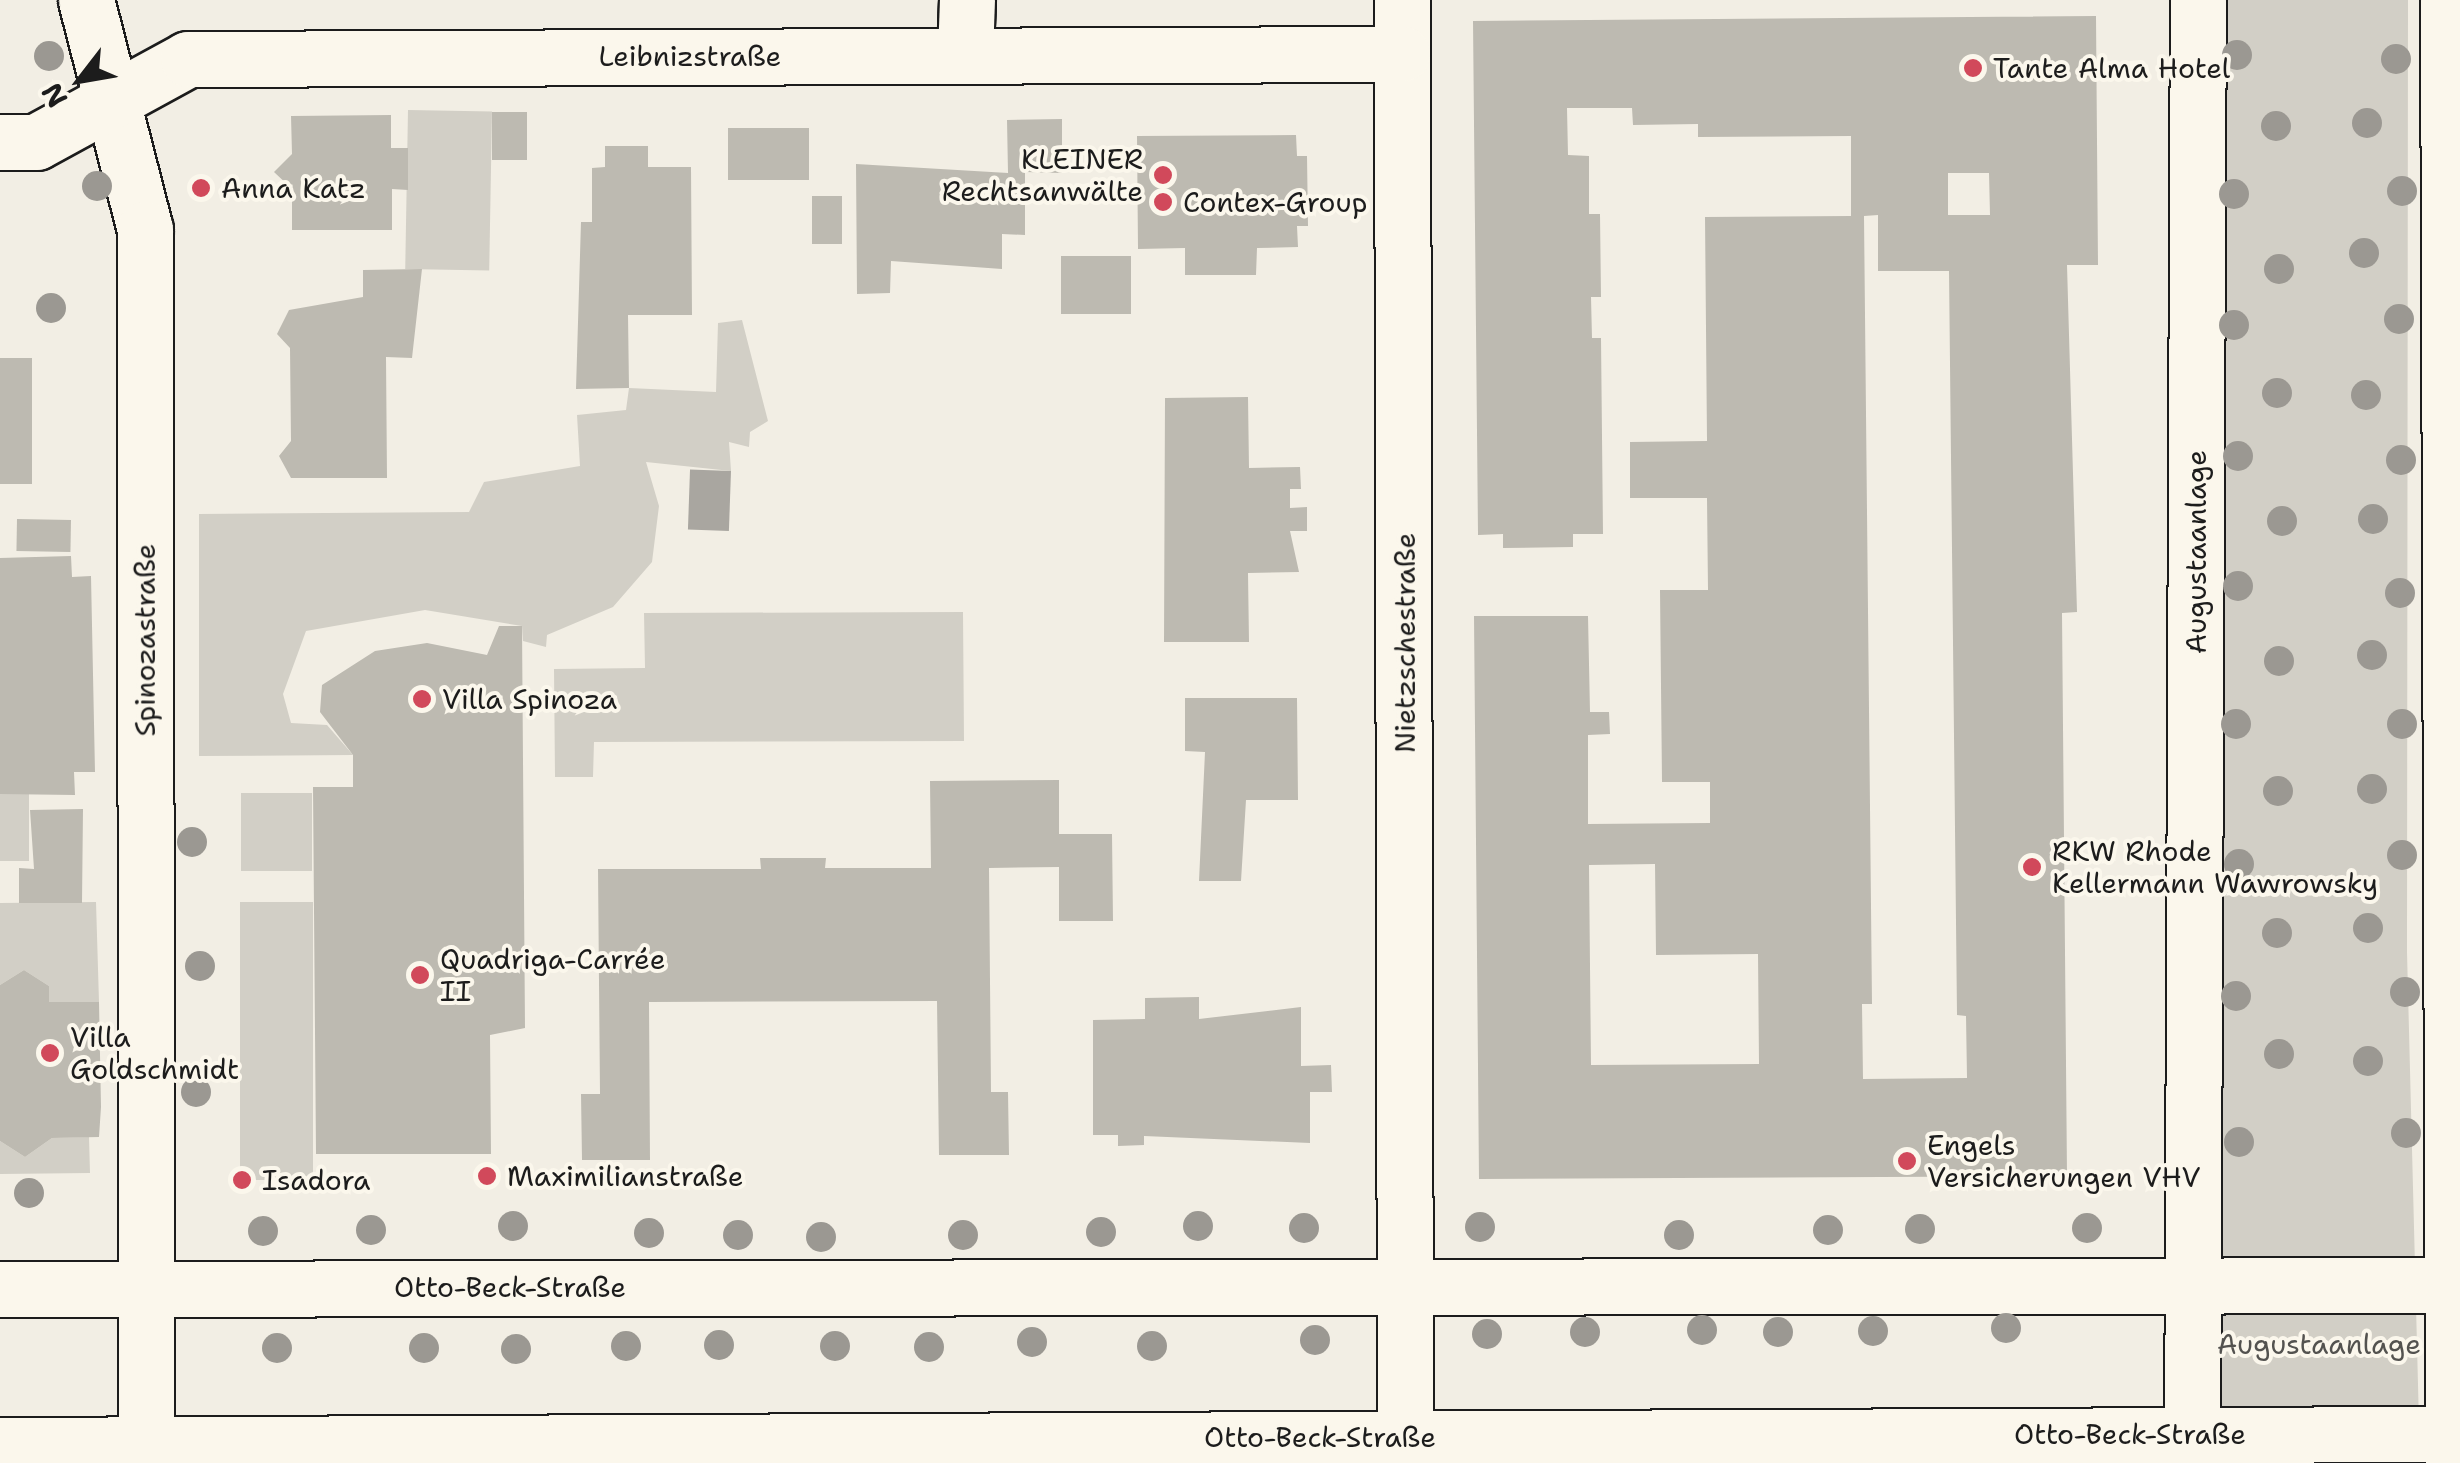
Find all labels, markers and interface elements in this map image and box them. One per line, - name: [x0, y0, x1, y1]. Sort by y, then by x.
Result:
- north arrow: [30, 30, 130, 130]
- street label: Leibnizstraße: [599, 39, 781, 73]
- place label: Tante Alma Hotel: [1993, 51, 2230, 85]
- marker: Tante Alma Hotel: [1962, 57, 1984, 79]
- text: N: [32, 76, 76, 115]
- place label: KLEINER Rechtsanwälte: [942, 142, 1143, 208]
- marker: KLEINER Rechtsanwälte: [1152, 164, 1174, 186]
- place label: Anna Katz: [221, 171, 366, 205]
- marker: Anna Katz: [190, 177, 212, 199]
- place label: Contex-Group: [1183, 185, 1367, 219]
- marker: Contex-Group: [1152, 191, 1174, 213]
- street label: Augustaanlage: [2179, 450, 2213, 654]
- street label: Nietzschestraße: [1388, 533, 1422, 753]
- street label: Spinozastraße: [128, 544, 162, 736]
- place label: Villa Spinoza: [442, 682, 617, 716]
- marker: Villa Spinoza: [411, 688, 433, 710]
- place label: RKW Rhode Kellermann Wawrowsky: [2052, 834, 2378, 900]
- marker: RKW Rhode Kellermann Wawrowsky: [2021, 856, 2043, 878]
- place label: Quadriga-Carrée II: [440, 942, 666, 1008]
- marker: Quadriga-Carrée II: [409, 964, 431, 986]
- place label: Villa Goldschmidt: [70, 1020, 239, 1086]
- marker: Villa Goldschmidt: [39, 1042, 61, 1064]
- place label: Engels Versicherungen VHV: [1927, 1128, 2200, 1194]
- marker: Engels Versicherungen VHV: [1896, 1150, 1918, 1172]
- place label: Maximilianstraße: [507, 1159, 744, 1193]
- place label: Isadora: [262, 1163, 370, 1197]
- marker: Maximilianstraße: [476, 1165, 498, 1187]
- marker: Isadora: [231, 1169, 253, 1191]
- street label: Otto-Beck-Straße: [394, 1270, 626, 1304]
- park label: Augustaanlage: [2217, 1327, 2421, 1361]
- street label: Otto-Beck-Straße: [2014, 1417, 2246, 1451]
- street label: Otto-Beck-Straße: [1204, 1420, 1436, 1454]

